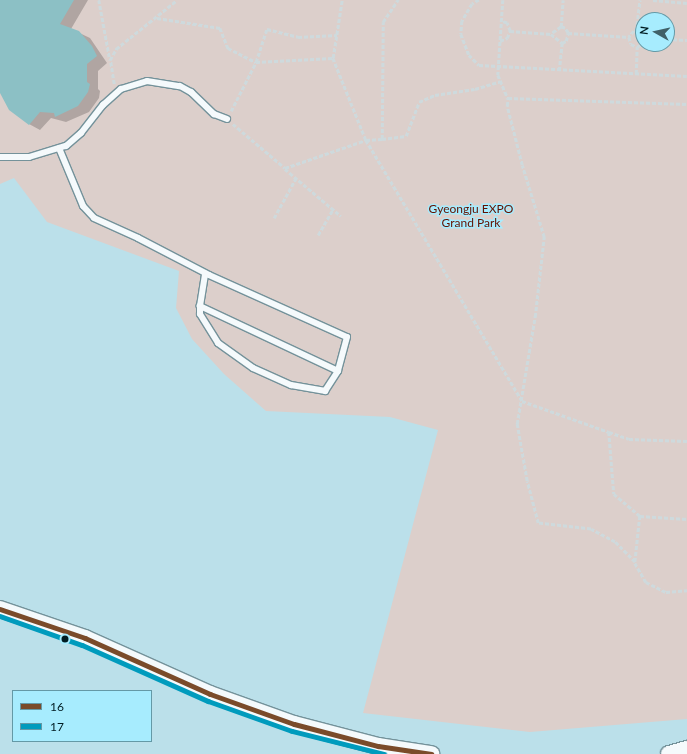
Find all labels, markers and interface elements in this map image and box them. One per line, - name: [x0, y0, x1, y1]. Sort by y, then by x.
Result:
- north arrow: [635, 12, 675, 52]
- text: N: [637, 25, 651, 36]
- park label: Gyeongju EXPO Grand Park: [429, 202, 513, 230]
- unlabelled marker: [60, 634, 70, 644]
- legend: [12, 690, 152, 742]
- text: 16: [50, 699, 64, 714]
- text: 17: [50, 719, 64, 734]

